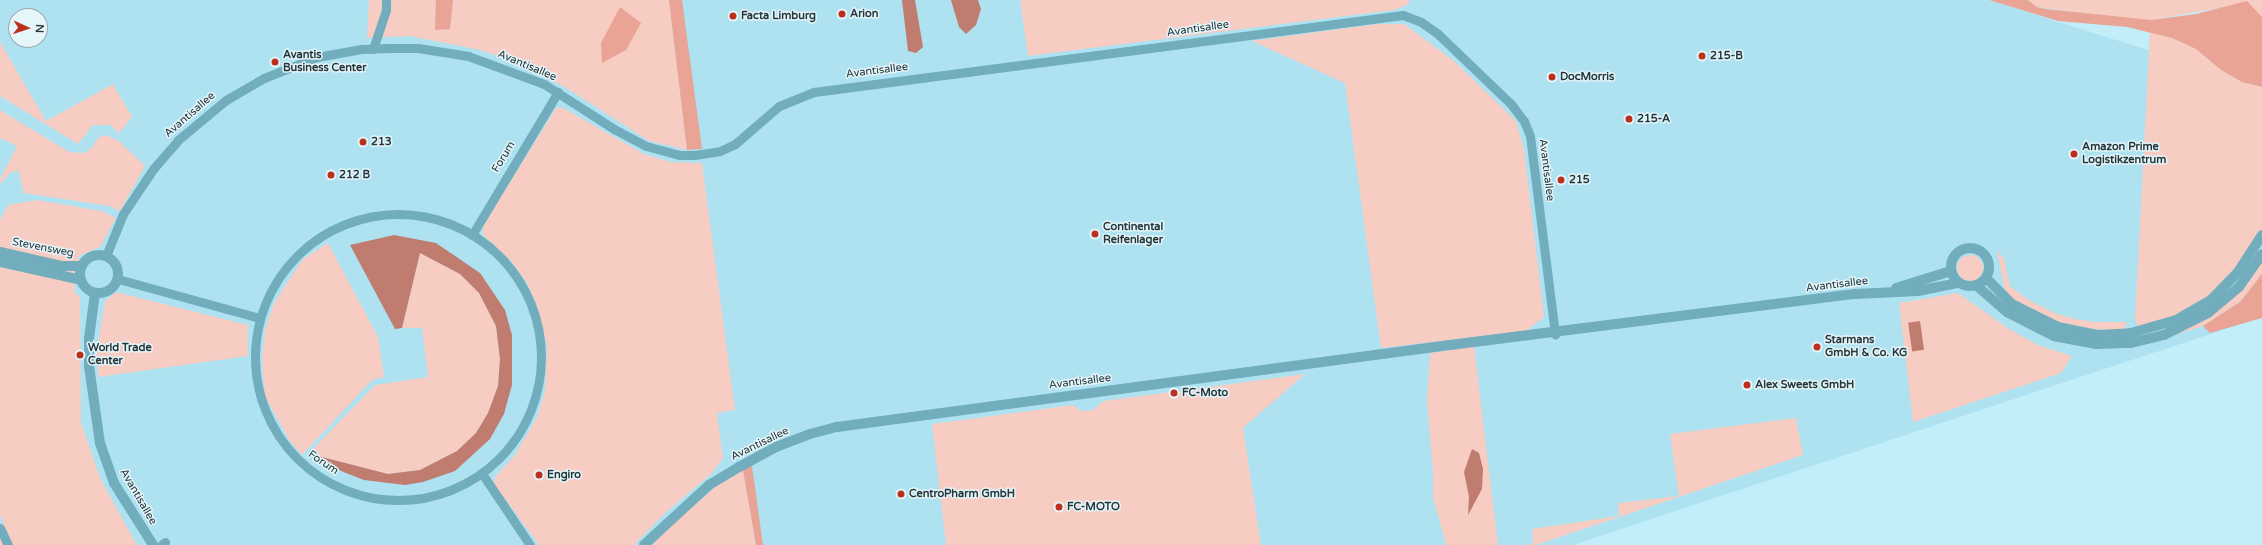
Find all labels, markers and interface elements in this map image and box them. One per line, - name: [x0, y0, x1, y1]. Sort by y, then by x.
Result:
- place label: Arion: [850, 7, 878, 21]
- north arrow: [8, 8, 48, 48]
- place label: Facta Limburg: [741, 9, 816, 23]
- marker: Arion: [837, 9, 847, 19]
- marker: Facta Limburg: [728, 11, 738, 21]
- street label: Avantisallee: [1166, 18, 1230, 40]
- text: N: [33, 24, 46, 33]
- street label: Avantisallee: [496, 48, 558, 84]
- place label: Avantis Business Center: [283, 49, 366, 75]
- place label: 215-B: [1710, 49, 1743, 63]
- marker: 215-B: [1697, 51, 1707, 61]
- marker: Avantis Business Center: [270, 57, 280, 67]
- street label: Avantisallee: [845, 61, 909, 81]
- place label: DocMorris: [1560, 70, 1614, 84]
- marker: DocMorris: [1547, 72, 1557, 82]
- street label: Avantisallee: [162, 89, 218, 141]
- place label: 215-A: [1637, 112, 1670, 126]
- marker: 215-A: [1624, 114, 1634, 124]
- place label: 213: [371, 135, 392, 149]
- marker: 213: [358, 137, 368, 147]
- street label: Avantisallee: [1536, 138, 1556, 202]
- street label: Forum: [490, 139, 518, 175]
- place label: Amazon Prime Logistikzentrum: [2082, 141, 2166, 167]
- marker: Amazon Prime Logistikzentrum: [2069, 149, 2079, 159]
- place label: 212 B: [339, 168, 370, 182]
- marker: 212 B: [326, 170, 336, 180]
- place label: 215: [1569, 173, 1590, 187]
- marker: 215: [1556, 175, 1566, 185]
- place label: Continental Reifenlager: [1103, 221, 1163, 247]
- marker: Continental Reifenlager: [1090, 229, 1100, 239]
- street label: Stevensweg: [11, 236, 75, 260]
- street label: Avantisallee: [1805, 275, 1869, 295]
- place label: Starmans GmbH & Co. KG: [1825, 334, 1907, 360]
- place label: World Trade Center: [88, 342, 152, 368]
- marker: Starmans GmbH & Co. KG: [1812, 342, 1822, 352]
- marker: World Trade Center: [75, 350, 85, 360]
- street label: Avantisallee: [1048, 372, 1112, 392]
- place label: Alex Sweets GmbH: [1755, 378, 1854, 392]
- marker: Alex Sweets GmbH: [1742, 380, 1752, 390]
- place label: FC-Moto: [1182, 386, 1228, 400]
- marker: FC-Moto: [1169, 388, 1179, 398]
- street label: Avantisallee: [729, 424, 791, 464]
- street label: Forum: [305, 448, 341, 478]
- street label: Avantisallee: [117, 467, 159, 527]
- place label: Engiro: [547, 468, 581, 482]
- marker: Engiro: [534, 470, 544, 480]
- place label: CentroPharm GmbH: [909, 487, 1015, 501]
- marker: CentroPharm GmbH: [896, 489, 906, 499]
- place label: FC-MOTO: [1067, 500, 1120, 514]
- marker: FC-MOTO: [1054, 502, 1064, 512]

